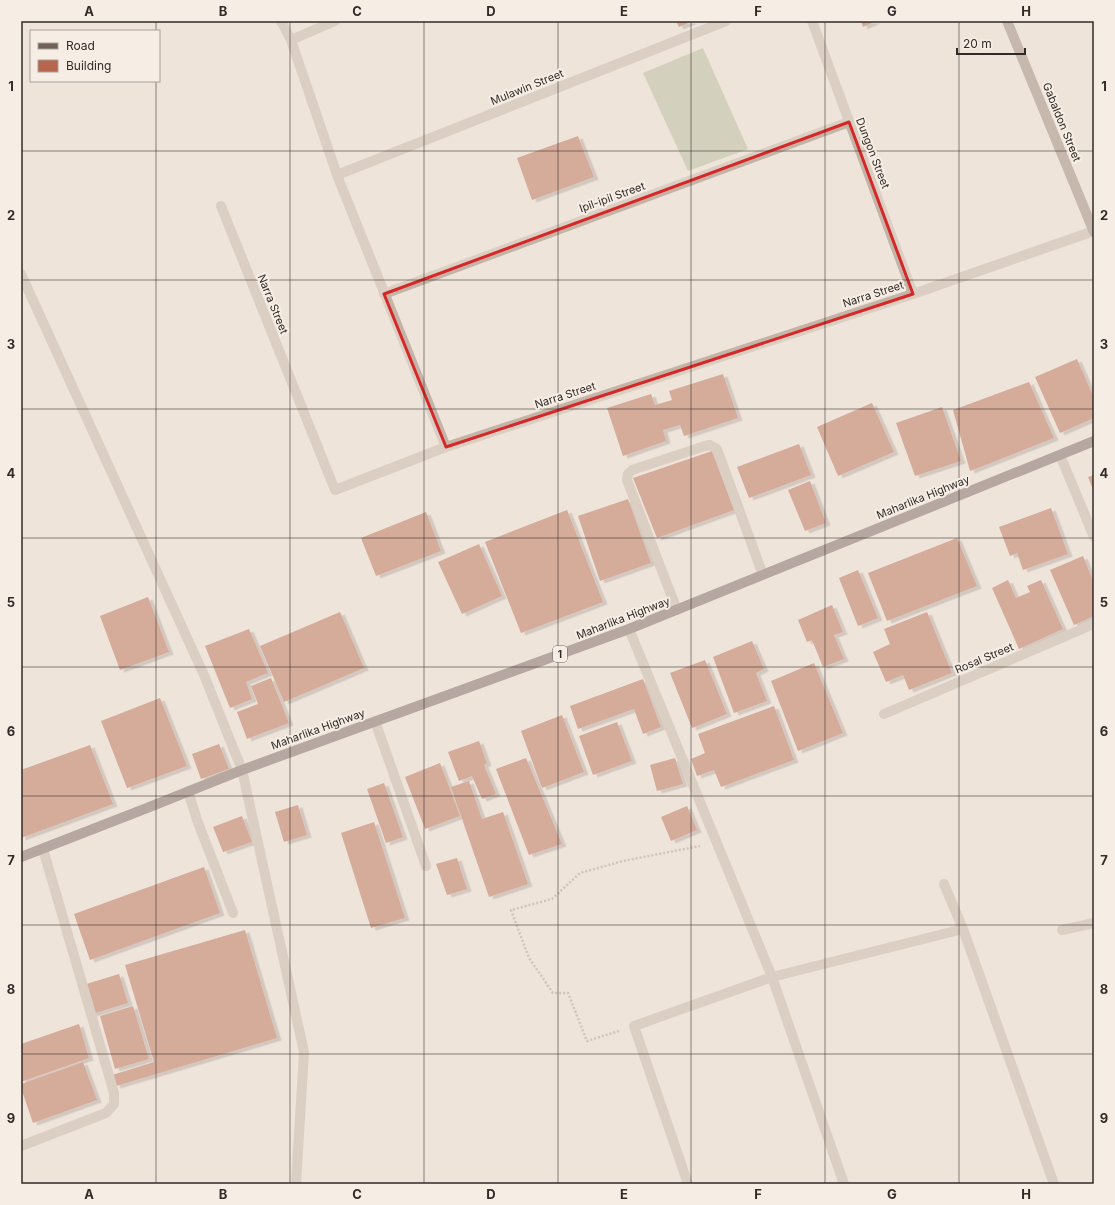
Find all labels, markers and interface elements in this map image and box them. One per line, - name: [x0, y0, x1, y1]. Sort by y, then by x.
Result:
- text: A: [84, 3, 94, 19]
- text: B: [219, 3, 228, 19]
- text: C: [352, 3, 362, 19]
- text: D: [486, 3, 496, 19]
- text: E: [620, 3, 628, 19]
- text: F: [754, 3, 762, 19]
- text: G: [887, 3, 897, 19]
- text: H: [1021, 3, 1031, 19]
- legend: [30, 30, 160, 82]
- scale bar: [957, 30, 1025, 56]
- text: 20 m: [963, 36, 992, 51]
- text: Road: [66, 38, 95, 53]
- text: Building: [66, 58, 111, 73]
- street label: Mulawin Street: [488, 66, 566, 108]
- text: 1: [8, 78, 14, 94]
- text: 1: [1101, 78, 1107, 94]
- street label: Gabaldon Street: [1040, 80, 1084, 164]
- street label: Dungon Street: [853, 116, 893, 191]
- street label: Ipil-ipil Street: [577, 178, 647, 215]
- text: 2: [7, 207, 15, 223]
- text: 2: [1100, 207, 1108, 223]
- street label: Narra Street: [255, 272, 291, 336]
- street label: Narra Street: [841, 277, 906, 310]
- text: 3: [7, 336, 15, 352]
- text: 3: [1100, 336, 1108, 352]
- street label: Narra Street: [533, 378, 598, 411]
- text: 4: [7, 465, 16, 481]
- text: 4: [1100, 465, 1109, 481]
- street label: Maharlika Highway: [874, 472, 972, 522]
- text: 5: [7, 594, 15, 610]
- street label: Maharlika Highway: [574, 594, 672, 642]
- text: 5: [1100, 594, 1108, 610]
- street label: Rosal Street: [953, 639, 1016, 677]
- road number: 1: [553, 646, 567, 662]
- street label: Maharlika Highway: [269, 705, 367, 753]
- text: 6: [7, 723, 15, 739]
- text: 6: [1100, 723, 1108, 739]
- text: 7: [7, 852, 15, 868]
- text: 7: [1100, 852, 1108, 868]
- text: 8: [7, 981, 15, 997]
- text: 8: [1100, 981, 1108, 997]
- text: 9: [7, 1110, 15, 1126]
- text: 9: [1100, 1110, 1108, 1126]
- text: A: [84, 1186, 94, 1202]
- text: B: [219, 1186, 228, 1202]
- text: C: [352, 1186, 362, 1202]
- text: D: [486, 1186, 496, 1202]
- text: E: [620, 1186, 628, 1202]
- text: F: [754, 1186, 762, 1202]
- text: G: [887, 1186, 897, 1202]
- text: H: [1021, 1186, 1031, 1202]

